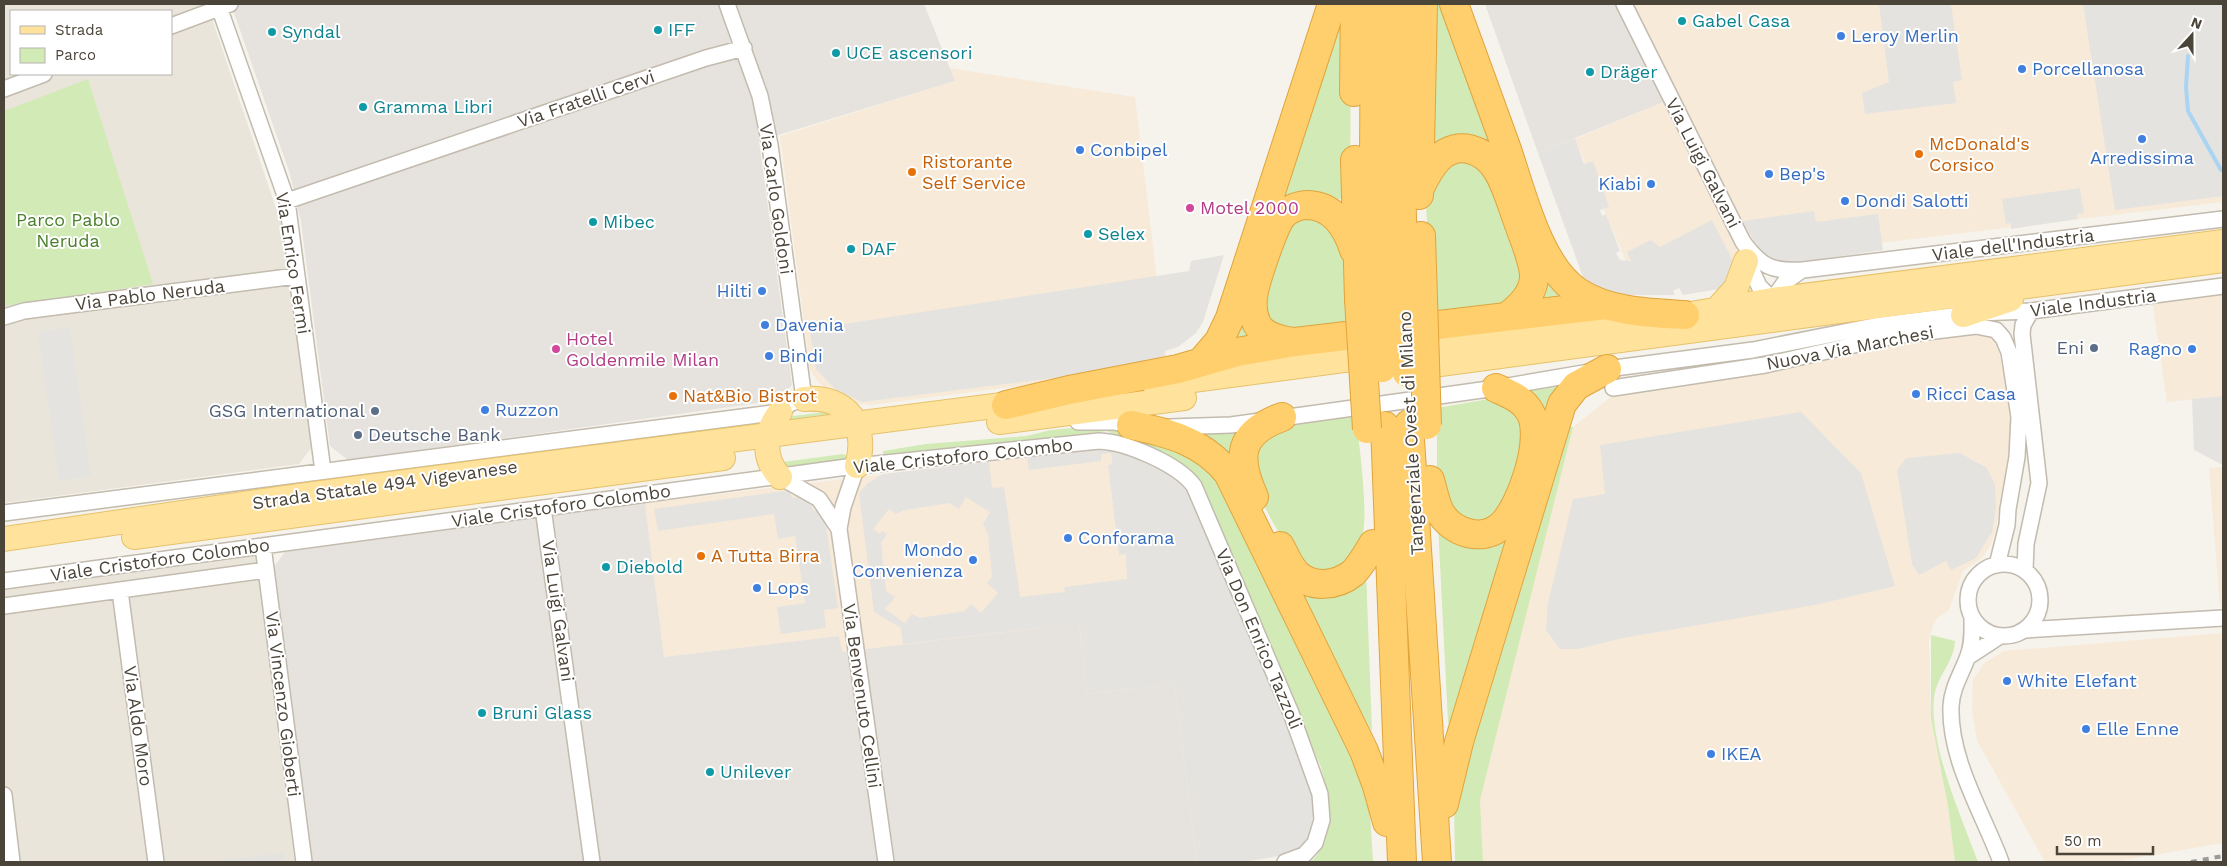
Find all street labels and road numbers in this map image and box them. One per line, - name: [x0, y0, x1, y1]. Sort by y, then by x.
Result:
- street label: Via Fratelli Cervi: [515, 65, 657, 132]
- street label: Via Luigi Galvani: [1662, 94, 1745, 231]
- street label: Via Carlo Goldoni: [756, 122, 797, 276]
- street label: Via Enrico Fermi: [272, 190, 315, 336]
- street label: Viale dell'Industria: [1931, 224, 2095, 265]
- street label: Via Pablo Neruda: [74, 275, 226, 314]
- street label: Viale Industria: [2029, 284, 2157, 321]
- street label: Tangenziale Ovest di Milano: [1394, 310, 1427, 556]
- street label: Nuova Via Marchesi: [1764, 321, 1935, 374]
- street label: Viale Cristoforo Colombo: [852, 434, 1074, 478]
- street label: Strada Statale 494 Vigevanese: [251, 455, 519, 514]
- street label: Viale Cristoforo Colombo: [450, 480, 672, 531]
- street label: Viale Cristoforo Colombo: [49, 534, 271, 585]
- street label: Via Luigi Galvani: [538, 539, 579, 683]
- street label: Via Don Enrico Tazzoli: [1212, 545, 1307, 732]
- street label: Via Benvenuto Cellini: [839, 602, 886, 790]
- street label: Via Vincenzo Gioberti: [262, 610, 305, 798]
- street label: Via Aldo Moro: [120, 664, 157, 787]

